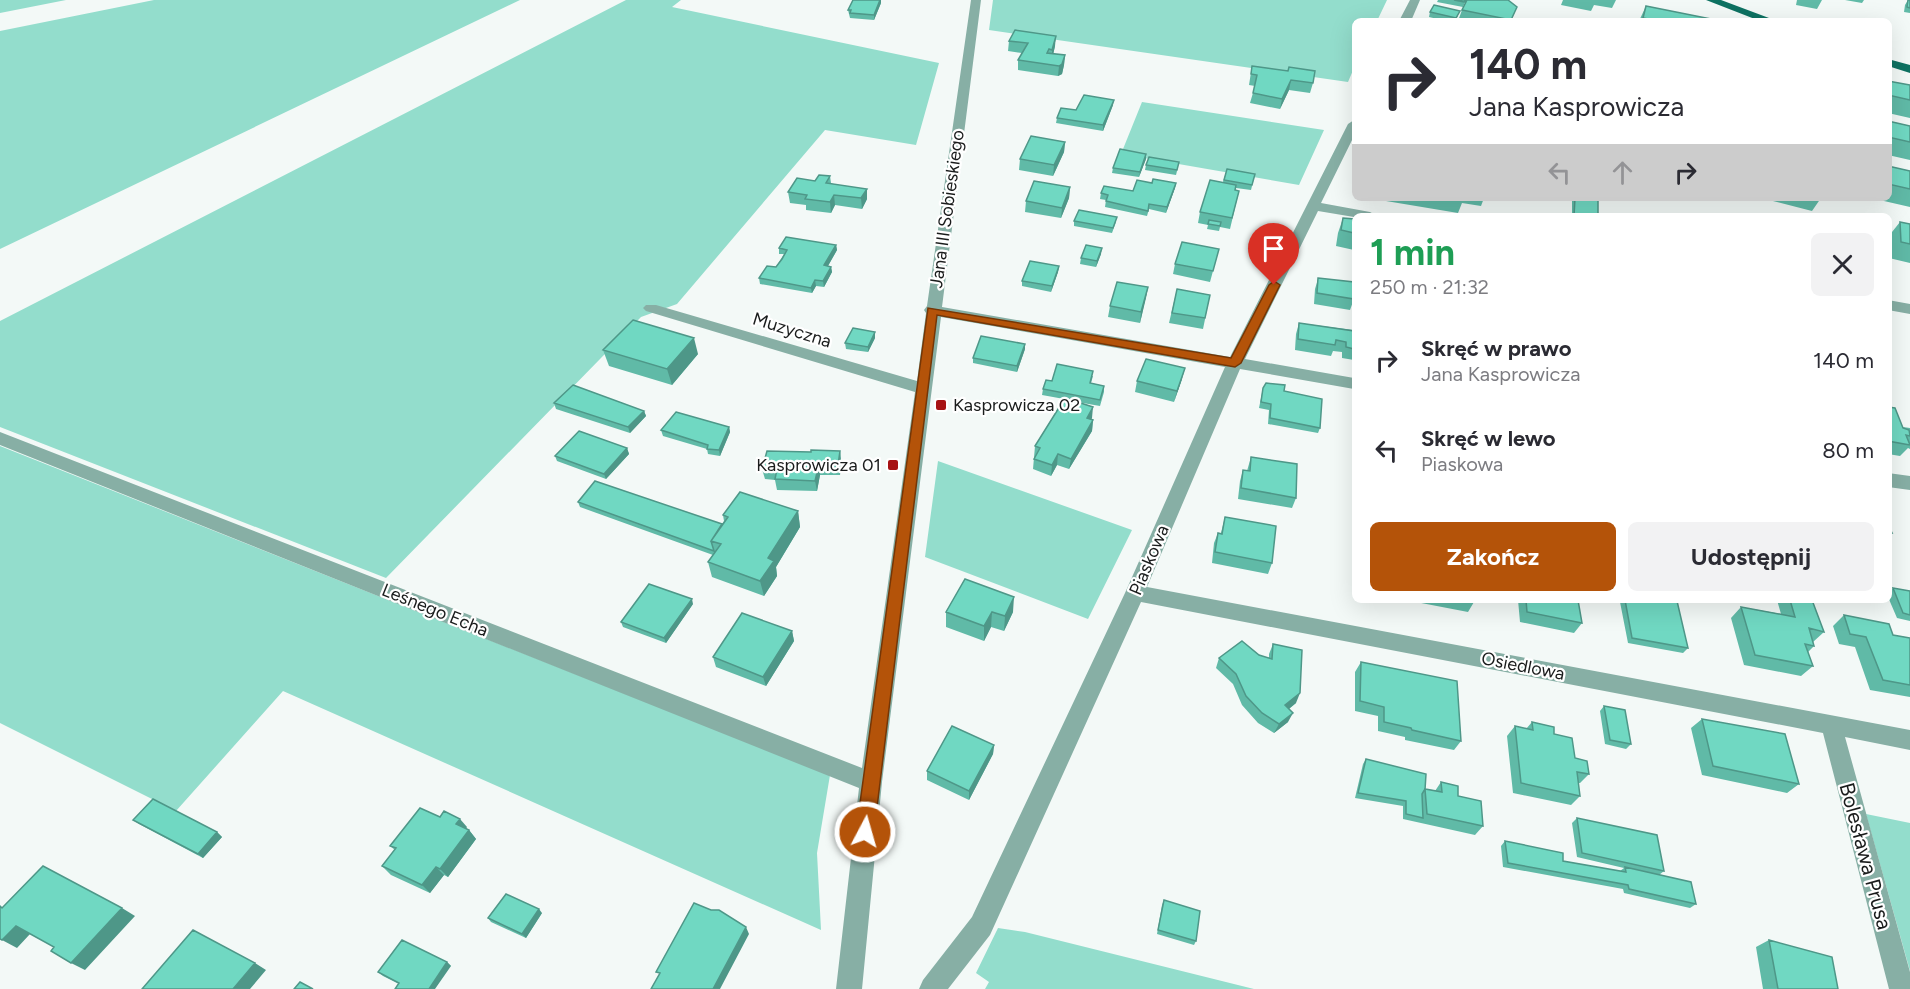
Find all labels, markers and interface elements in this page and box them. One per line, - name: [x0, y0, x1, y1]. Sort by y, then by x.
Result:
- text: 140 m: [1469, 39, 1587, 90]
- icon: right: [1370, 42, 1448, 120]
- text: Jana Kasprowicza: [1469, 90, 1684, 123]
- street label: Jana III Sobieskiego: [925, 129, 969, 289]
- icon: left: [1543, 156, 1576, 189]
- icon: ahead: [1606, 156, 1639, 189]
- icon: right: [1669, 156, 1702, 189]
- pin: [1248, 223, 1299, 285]
- text: 1 min: [1370, 231, 1455, 274]
- icon: arrive: [1257, 232, 1290, 265]
- button: close: [1811, 233, 1874, 296]
- text: 250 m · 21:32: [1370, 275, 1489, 299]
- street label: Muzyczna: [750, 308, 834, 352]
- text: Skręć w prawo: [1421, 335, 1571, 362]
- icon: right: [1370, 344, 1403, 377]
- text: 140 m: [1813, 347, 1874, 374]
- text: Jana Kasprowicza: [1421, 362, 1580, 386]
- place label: Kasprowicza 02: [953, 394, 1080, 416]
- marker: Kasprowicza 02: [934, 398, 948, 412]
- text: Skręć w lewo: [1421, 425, 1556, 452]
- icon: left: [1370, 434, 1403, 467]
- text: 80 m: [1822, 437, 1874, 464]
- text: Piaskowa: [1421, 452, 1503, 476]
- place label: Kasprowicza 01: [756, 454, 881, 476]
- marker: Kasprowicza 01: [886, 458, 900, 472]
- street label: Piaskowa: [1124, 522, 1174, 598]
- button: Zakończ: [1370, 522, 1616, 591]
- button: Udostępnij: [1628, 522, 1874, 591]
- street label: Leśnego Echa: [379, 579, 491, 641]
- street label: Osiedlowa: [1480, 647, 1566, 685]
- street label: Bolesława Prusa: [1834, 780, 1898, 932]
- position arrow: [833, 800, 897, 864]

